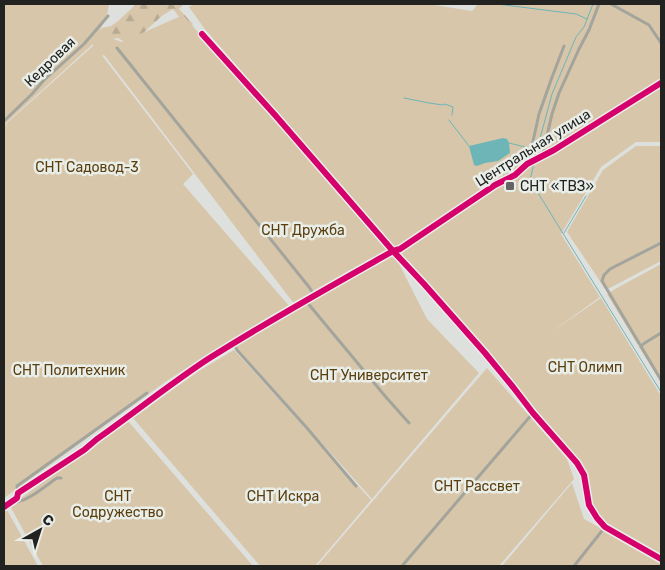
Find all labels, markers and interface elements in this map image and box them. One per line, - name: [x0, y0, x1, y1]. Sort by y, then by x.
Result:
- street label: Кедровая: [21, 34, 79, 90]
- street label: Центральная улица: [472, 106, 594, 190]
- park label: СНТ Садовод-3: [35, 159, 139, 176]
- place label: СНТ «ТВЗ»: [520, 178, 594, 195]
- marker: СНТ «ТВЗ»: [504, 180, 516, 192]
- park label: СНТ Дружба: [261, 222, 345, 239]
- park label: СНТ Олимп: [548, 359, 622, 376]
- park label: СНТ Политехник: [13, 362, 126, 379]
- park label: СНТ Университет: [310, 367, 428, 384]
- park label: СНТ Рассвет: [434, 478, 520, 495]
- park label: СНТ Содружество: [72, 488, 164, 521]
- park label: СНТ Искра: [247, 488, 319, 505]
- north arrow: [15, 505, 65, 555]
- text: С: [39, 511, 57, 530]

